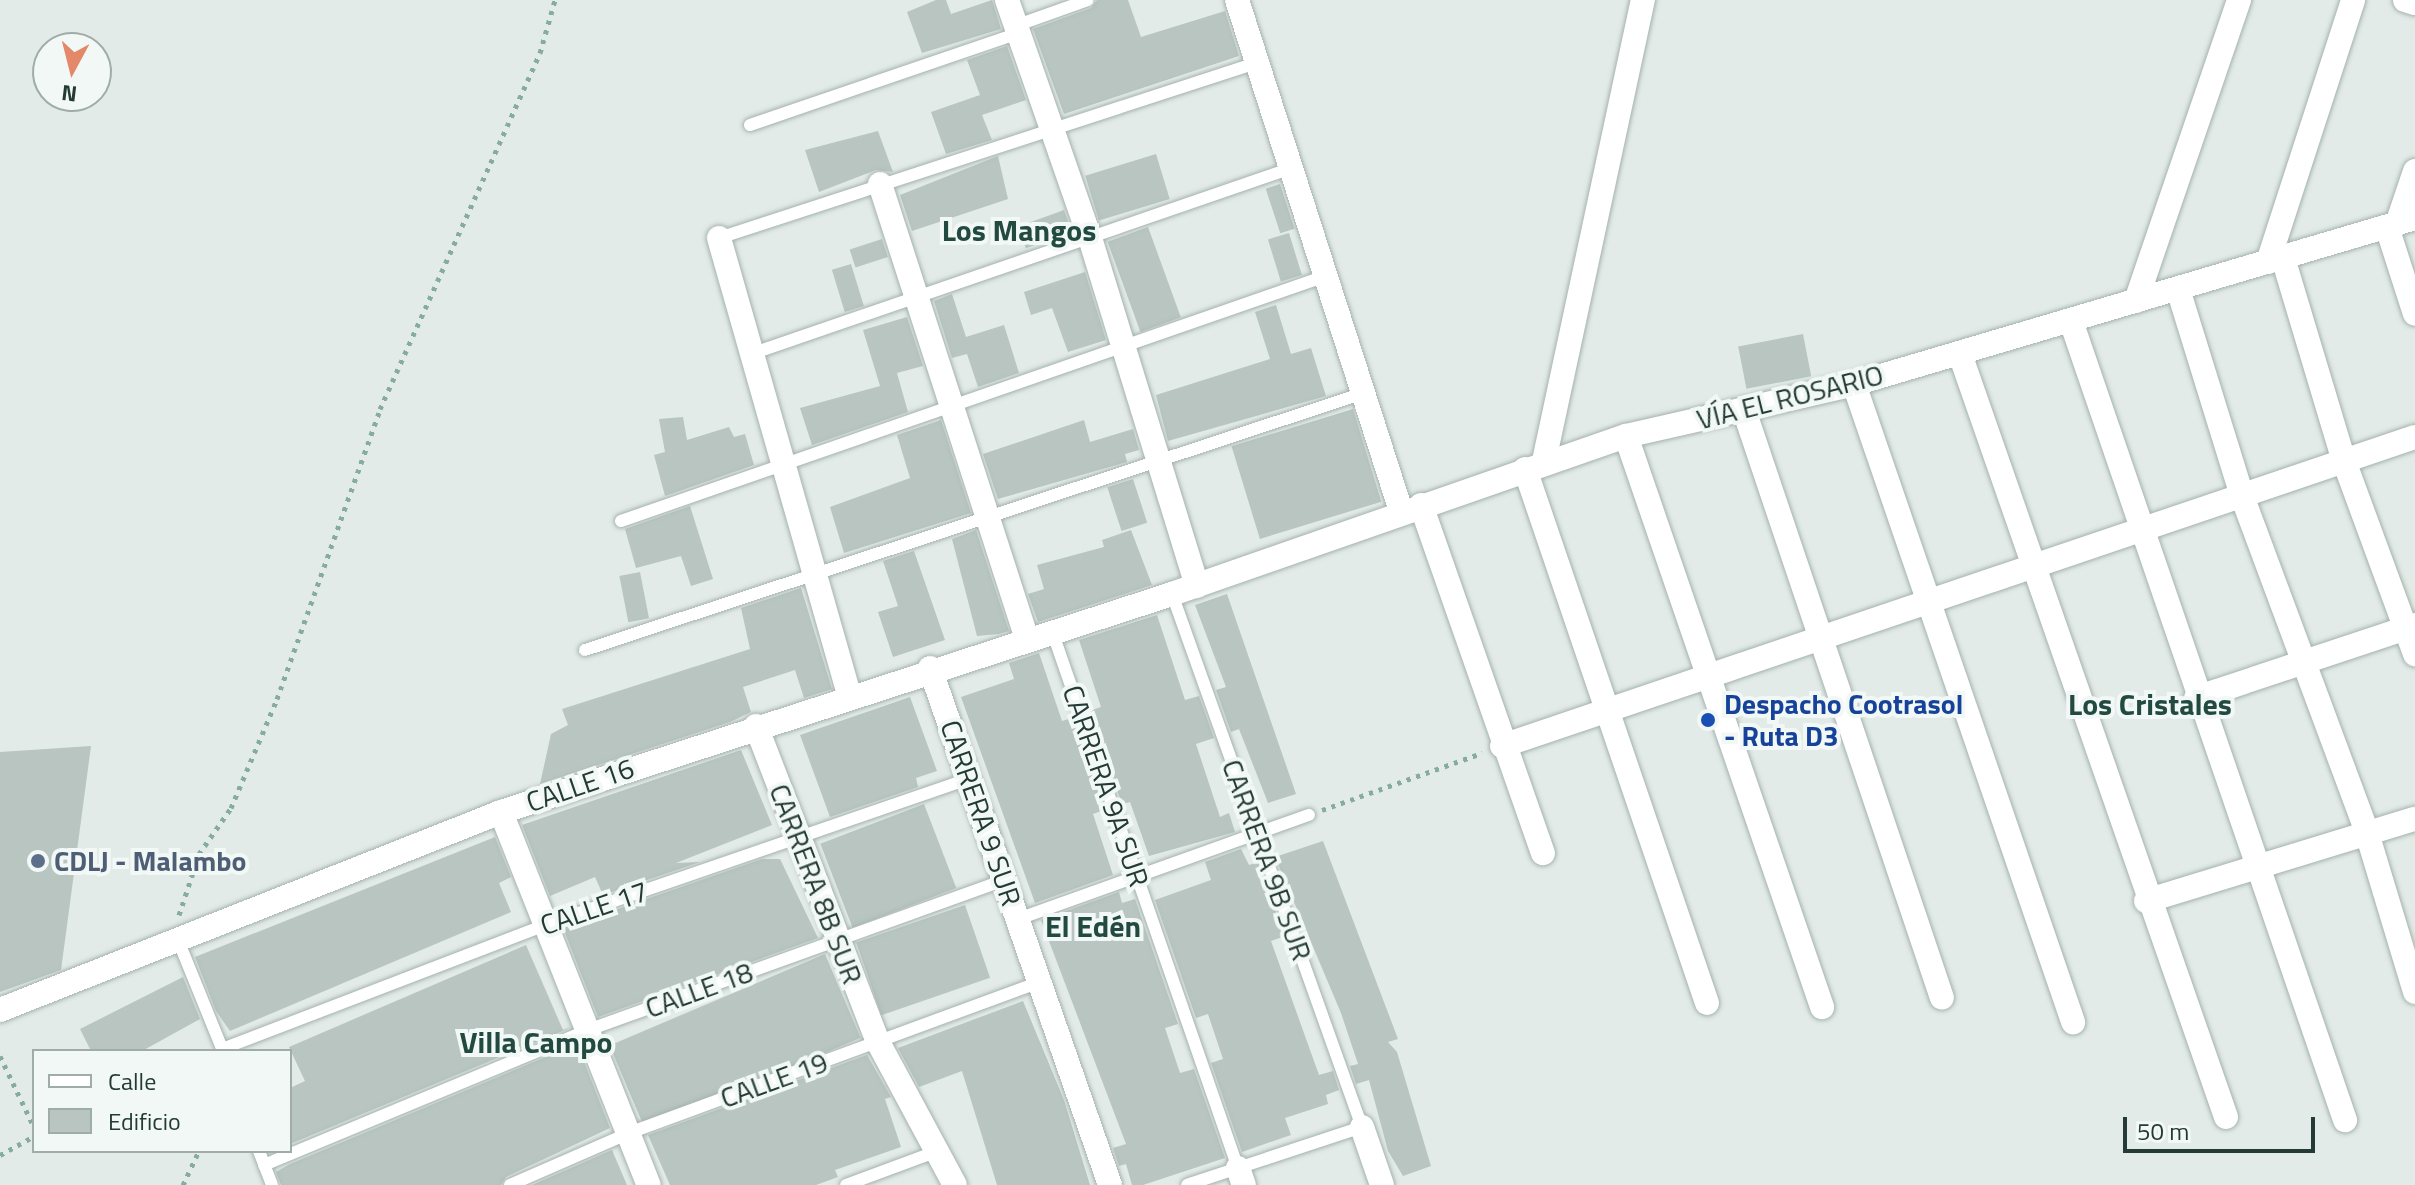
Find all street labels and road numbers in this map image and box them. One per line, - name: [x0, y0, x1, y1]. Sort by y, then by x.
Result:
- street label: VÍA EL ROSARIO: [1693, 358, 1887, 436]
- street label: CARRERA 9A SUR: [1056, 681, 1156, 891]
- street label: CARRERA 9 SUR: [934, 716, 1028, 910]
- street label: CALLE 16: [522, 751, 638, 819]
- street label: CARRERA 9B SUR: [1215, 755, 1319, 965]
- street label: CARRERA 8B SUR: [762, 779, 870, 989]
- street label: CALLE 17: [536, 874, 652, 942]
- street label: CALLE 18: [641, 955, 757, 1025]
- street label: CALLE 19: [716, 1045, 832, 1115]

